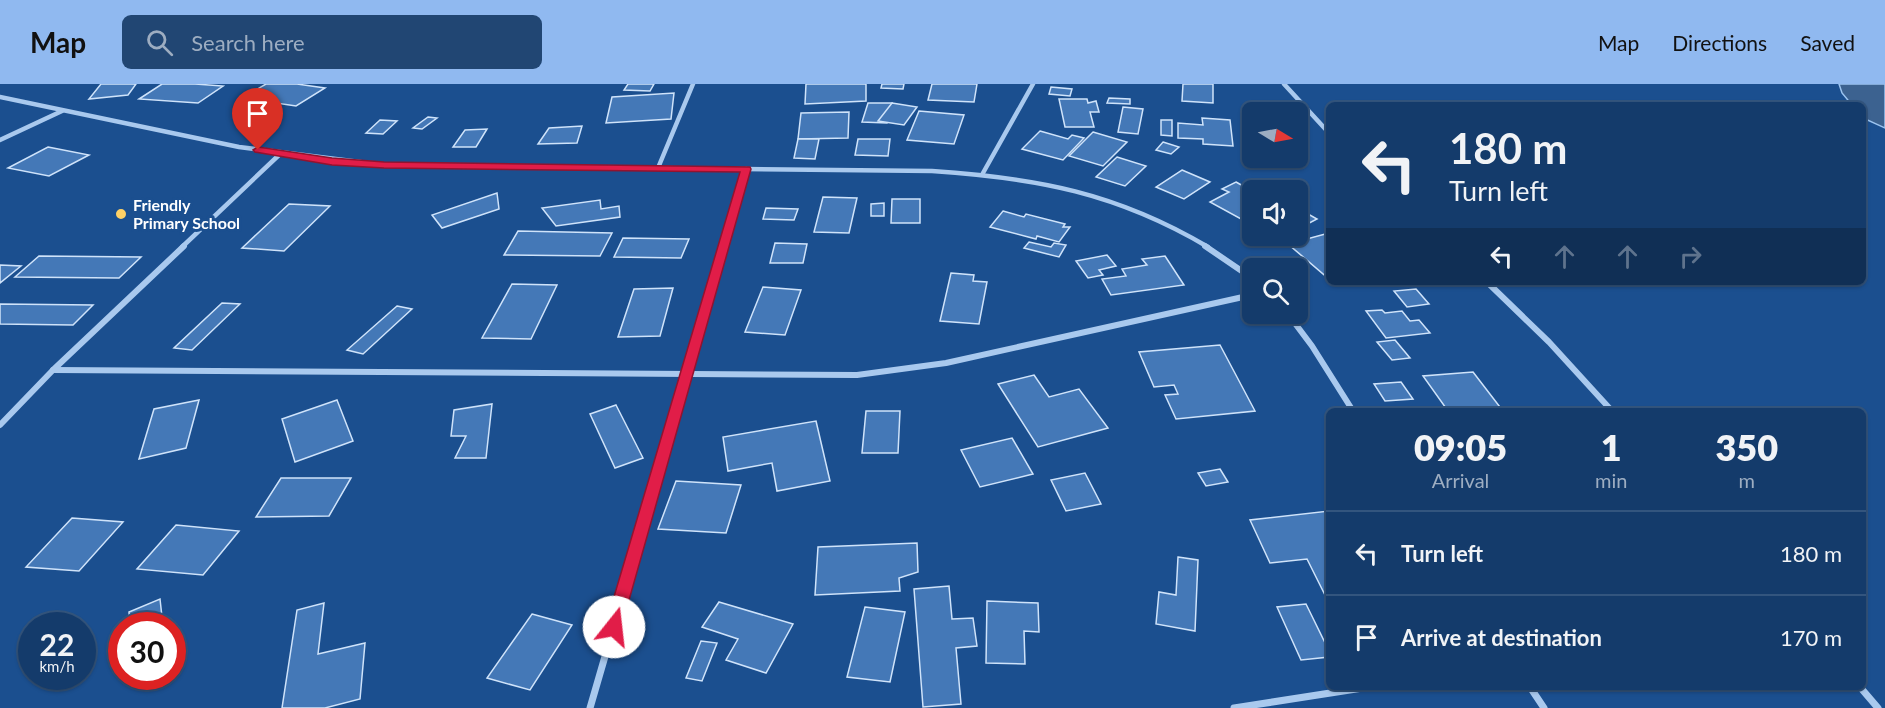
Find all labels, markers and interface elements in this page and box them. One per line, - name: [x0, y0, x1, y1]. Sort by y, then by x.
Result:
- search box: [122, 15, 542, 69]
- text: Map: [30, 25, 86, 59]
- icon: search: [143, 26, 176, 59]
- text: Search here: [191, 29, 305, 56]
- text: Map: [1598, 30, 1639, 55]
- text: Directions: [1672, 30, 1767, 55]
- text: Saved: [1800, 30, 1855, 55]
- pin: [232, 88, 283, 150]
- icon: arrive: [241, 97, 274, 130]
- north arrow: [1242, 102, 1308, 168]
- map controls: [1242, 102, 1308, 324]
- text: 180 m: [1449, 123, 1567, 173]
- icon: left: [1350, 126, 1428, 204]
- text: Turn left: [1449, 174, 1548, 207]
- button: sound: [1242, 180, 1308, 246]
- place label: Friendly Primary School: [133, 195, 240, 232]
- marker: Friendly Primary School: [114, 207, 128, 221]
- icon: left: [1485, 240, 1518, 273]
- icon: ahead: [1548, 240, 1581, 273]
- icon: ahead: [1611, 240, 1644, 273]
- icon: right: [1674, 240, 1707, 273]
- button: search: [1242, 258, 1308, 324]
- text: 09:05: [1414, 425, 1507, 469]
- text: 1: [1601, 425, 1622, 469]
- text: 350: [1715, 425, 1778, 469]
- text: Arrival: [1432, 468, 1489, 492]
- text: min: [1595, 468, 1627, 492]
- text: m: [1738, 468, 1755, 492]
- icon: left: [1350, 537, 1383, 570]
- text: Turn left: [1401, 540, 1483, 567]
- text: 180 m: [1780, 540, 1842, 567]
- position arrow: [582, 595, 646, 659]
- speed limit sign: 30: [108, 612, 186, 690]
- icon: arrive: [1350, 621, 1383, 654]
- text: Arrive at destination: [1401, 624, 1602, 651]
- text: 170 m: [1780, 624, 1842, 651]
- text: 22: [40, 626, 74, 662]
- text: km/h: [39, 657, 75, 675]

